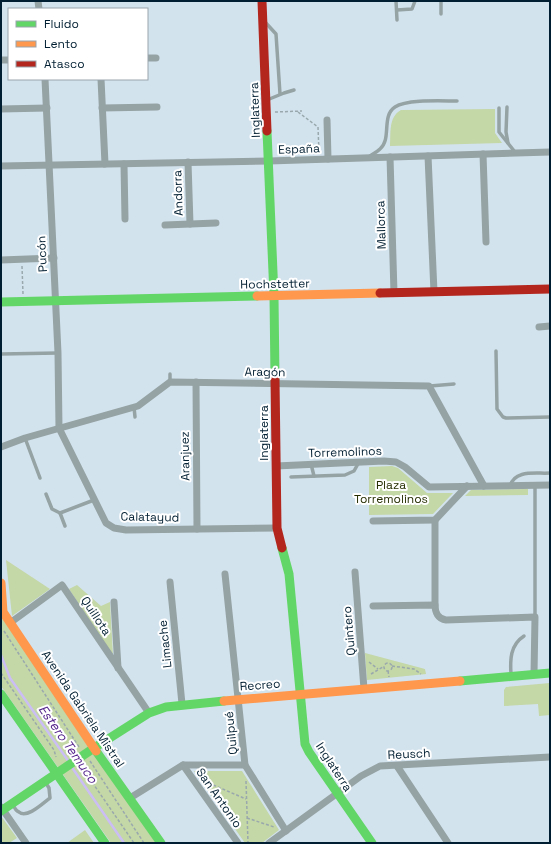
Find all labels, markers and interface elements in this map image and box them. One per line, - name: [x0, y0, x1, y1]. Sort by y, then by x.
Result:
- legend: [8, 8, 148, 80]
- text: Fluido: [44, 16, 79, 32]
- text: Lento: [44, 36, 78, 52]
- text: Atasco: [44, 56, 85, 72]
- street label: Inglaterra: [246, 82, 264, 138]
- street label: España: [278, 140, 320, 158]
- street label: Andorra: [169, 170, 187, 216]
- street label: Mallorca: [372, 200, 390, 250]
- street label: Pucón: [33, 235, 51, 273]
- street label: Hochstetter: [240, 275, 310, 293]
- street label: Aragón: [244, 364, 286, 380]
- street label: Inglaterra: [256, 405, 272, 461]
- street label: Aranjuez: [177, 431, 193, 481]
- street label: Torremolinos: [308, 443, 382, 461]
- park label: Plaza Torremolinos: [354, 477, 428, 507]
- street label: Calatayud: [121, 508, 179, 526]
- street label: Quillota: [77, 593, 115, 639]
- street label: Quintero: [339, 606, 359, 656]
- street label: Limache: [155, 619, 175, 669]
- street label: Avenida Gabriela Mistral: [38, 647, 128, 771]
- street label: Recreo: [239, 676, 281, 694]
- water label: Estero Temuco: [35, 701, 102, 787]
- street label: Quilpué: [221, 711, 241, 755]
- street label: Inglaterra: [312, 739, 356, 795]
- street label: Reusch: [387, 745, 431, 763]
- street label: San Antonio: [192, 765, 246, 831]

